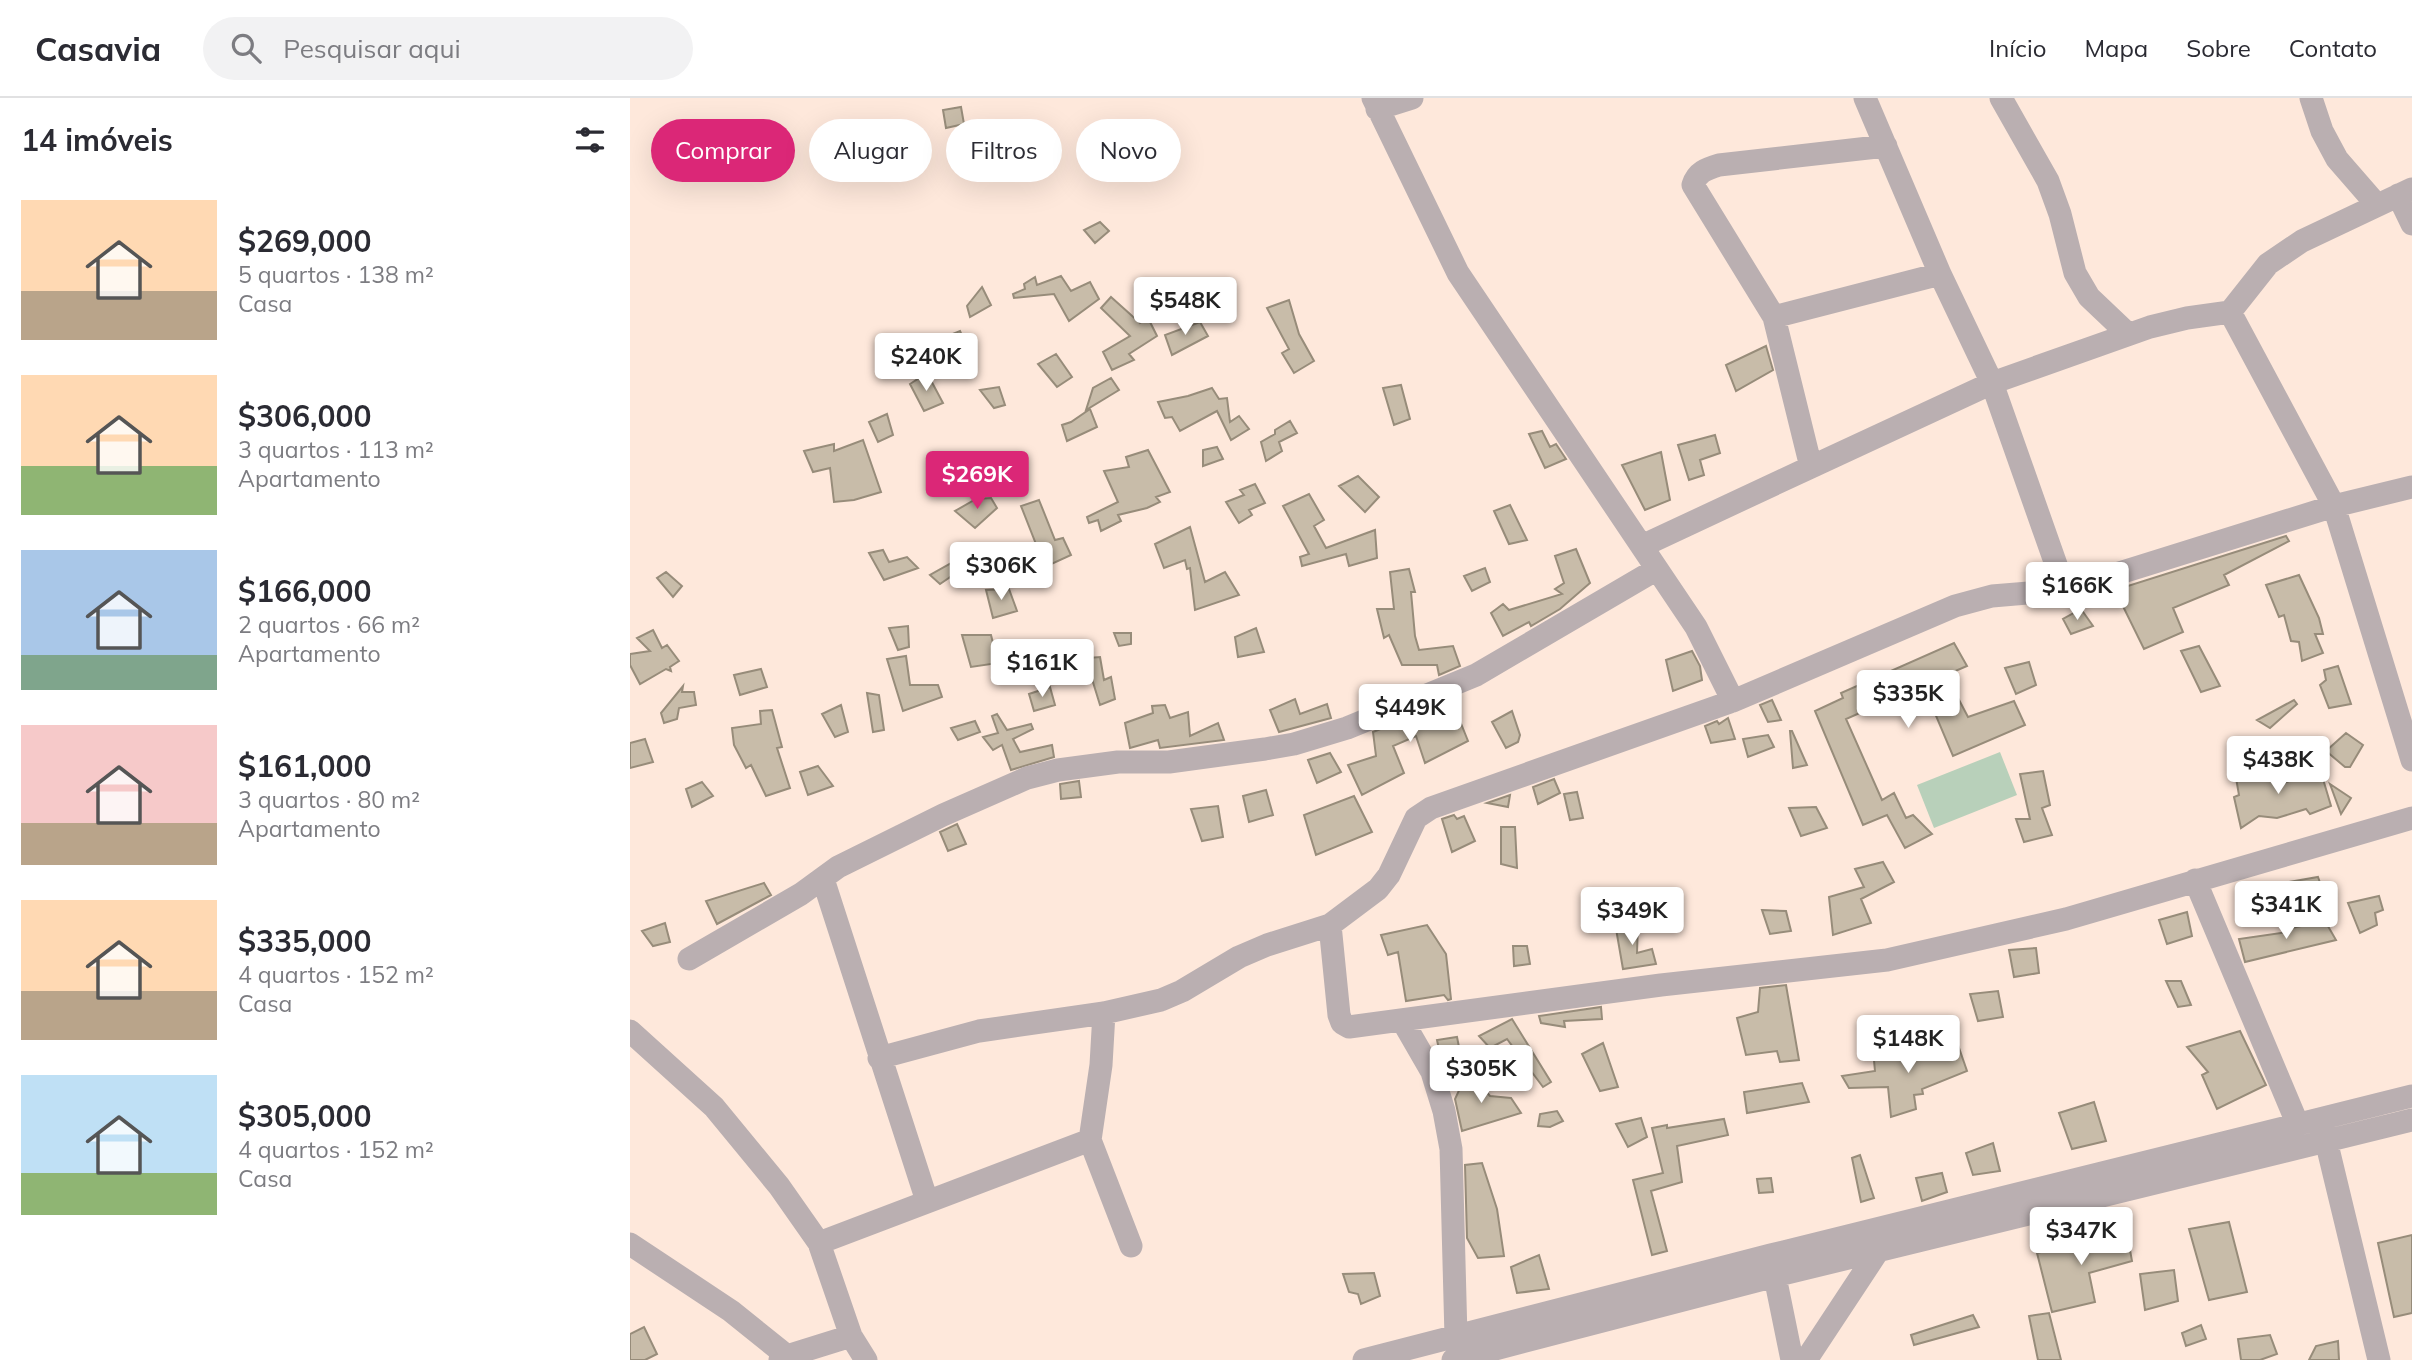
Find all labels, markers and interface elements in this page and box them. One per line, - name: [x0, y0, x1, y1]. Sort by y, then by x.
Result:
- search box: [203, 17, 693, 80]
- text: Casavia: [35, 28, 161, 69]
- icon: search: [227, 29, 265, 67]
- text: Pesquisar aqui: [283, 32, 461, 65]
- text: Início: [1989, 33, 2046, 63]
- text: Mapa: [2084, 33, 2148, 63]
- text: Sobre: [2186, 33, 2251, 63]
- text: Contato: [2289, 33, 2377, 63]
- chip: Comprar: [651, 119, 795, 182]
- chip: Alugar: [809, 119, 932, 182]
- chip: Filtros: [946, 119, 1062, 182]
- chip: Novo: [1076, 119, 1181, 182]
- text: 14 imóveis: [21, 121, 173, 159]
- icon: filters: [571, 121, 609, 159]
- text: $269,000: [238, 222, 371, 260]
- icon: home: [77, 228, 161, 312]
- text: 5 quartos · 138 m²: [238, 260, 434, 289]
- pin: $548K: [1136, 278, 1234, 337]
- text: $548K: [1150, 285, 1220, 314]
- text: Casa: [238, 289, 292, 318]
- pin: $240K: [877, 334, 975, 393]
- text: $240K: [891, 341, 961, 370]
- text: $306,000: [238, 397, 371, 435]
- icon: home: [77, 403, 161, 487]
- text: 3 quartos · 113 m²: [238, 435, 434, 464]
- pin: $269K: [928, 452, 1026, 511]
- text: $269K: [942, 459, 1012, 488]
- text: Apartamento: [238, 464, 381, 493]
- pin: $306K: [952, 542, 1050, 602]
- text: $306K: [966, 550, 1036, 579]
- pin: $166K: [2028, 562, 2126, 622]
- text: $166K: [2042, 570, 2112, 599]
- text: $166,000: [238, 572, 371, 610]
- icon: home: [77, 578, 161, 662]
- text: 2 quartos · 66 m²: [238, 610, 420, 639]
- text: Apartamento: [238, 639, 381, 668]
- pin: $161K: [993, 640, 1091, 699]
- text: $161K: [1007, 647, 1077, 676]
- pin: $335K: [1859, 670, 1957, 730]
- text: $335K: [1873, 678, 1943, 707]
- pin: $449K: [1361, 684, 1459, 744]
- text: $449K: [1375, 692, 1445, 721]
- pin: $438K: [2229, 736, 2327, 796]
- text: $438K: [2243, 744, 2313, 773]
- text: $161,000: [238, 747, 371, 785]
- icon: home: [77, 753, 161, 837]
- text: 3 quartos · 80 m²: [238, 785, 420, 814]
- text: Apartamento: [238, 814, 381, 843]
- pin: $341K: [2237, 882, 2335, 941]
- pin: $349K: [1583, 888, 1681, 947]
- text: $341K: [2251, 889, 2321, 918]
- text: $349K: [1597, 895, 1667, 924]
- text: $335,000: [238, 922, 371, 960]
- icon: home: [77, 928, 161, 1012]
- text: 4 quartos · 152 m²: [238, 960, 434, 989]
- text: Casa: [238, 989, 292, 1018]
- pin: $148K: [1859, 1016, 1957, 1075]
- text: $148K: [1873, 1023, 1943, 1052]
- pin: $305K: [1432, 1046, 1530, 1105]
- text: $305K: [1446, 1053, 1516, 1082]
- text: $305,000: [238, 1097, 371, 1135]
- icon: home: [77, 1103, 161, 1187]
- text: 4 quartos · 152 m²: [238, 1135, 434, 1164]
- text: Casa: [238, 1164, 292, 1193]
- pin: $347K: [2032, 1208, 2130, 1267]
- text: $347K: [2046, 1215, 2116, 1244]

